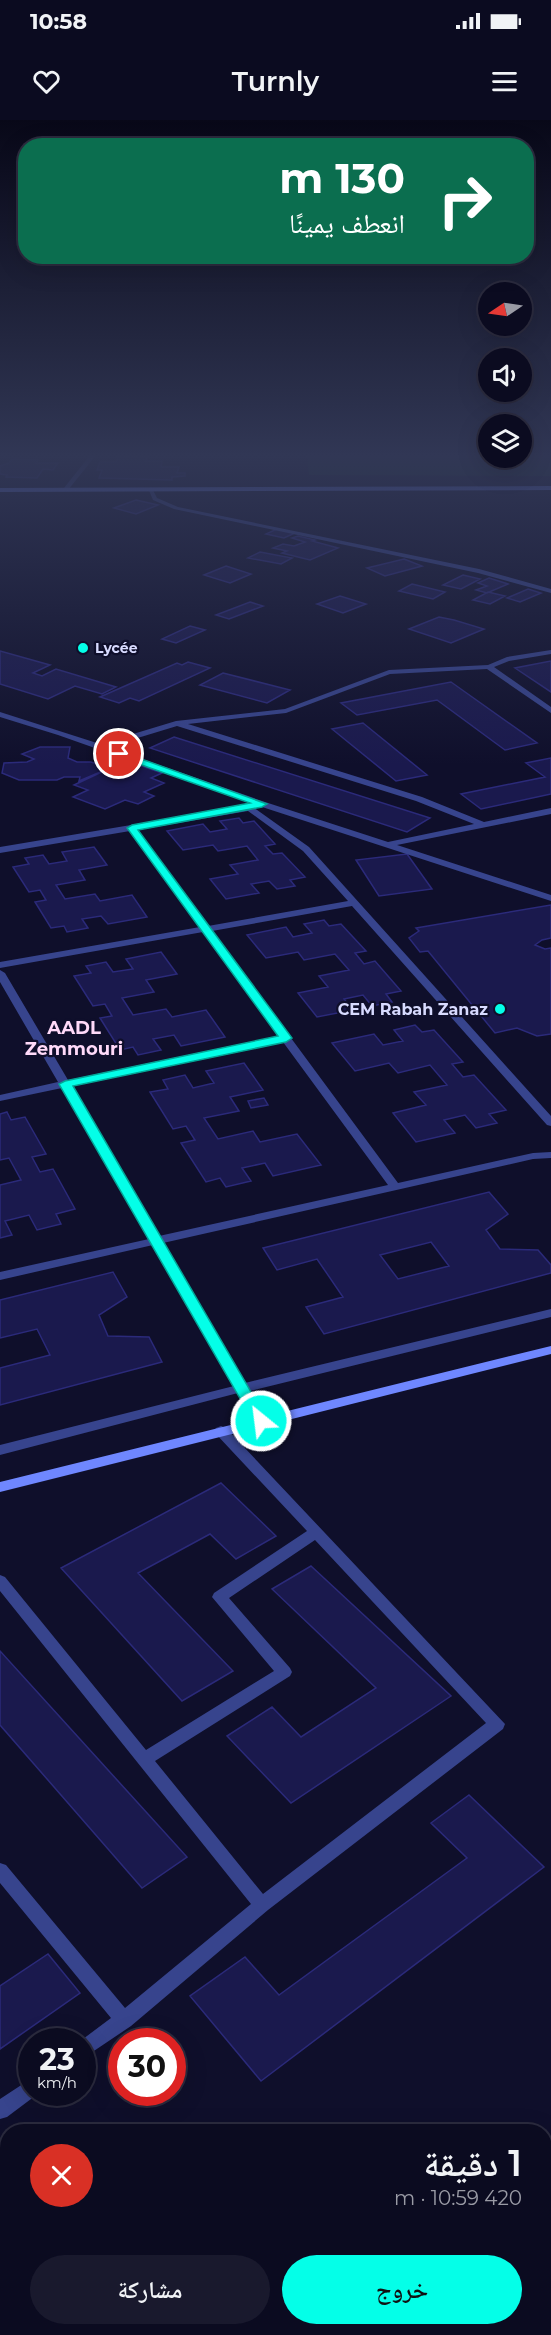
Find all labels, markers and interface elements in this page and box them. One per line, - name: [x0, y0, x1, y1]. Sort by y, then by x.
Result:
- text: 10:58: [30, 8, 87, 35]
- icon: heart: [30, 65, 63, 98]
- text: Turnly: [232, 65, 319, 98]
- icon: menu: [488, 65, 521, 98]
- text: 130 m: [279, 152, 405, 204]
- icon: right: [426, 162, 504, 240]
- text: انعطف يمينًا: [289, 207, 405, 240]
- north arrow: [478, 282, 532, 336]
- map controls: [478, 282, 532, 468]
- button: sound: [478, 348, 532, 402]
- button: layers: [478, 414, 532, 468]
- place label: Lycée: [95, 639, 138, 657]
- marker: Lycée: [76, 641, 90, 655]
- pin: [93, 728, 144, 779]
- icon: arrive: [102, 737, 135, 770]
- place label: CEM Rabah Zanaz: [338, 1000, 488, 1019]
- marker: CEM Rabah Zanaz: [493, 1002, 507, 1016]
- district label: AADL Zemmouri: [25, 1017, 123, 1060]
- position arrow: [229, 1389, 293, 1453]
- speed limit sign: 30: [108, 2028, 186, 2106]
- text: 23: [39, 2041, 75, 2078]
- text: km/h: [37, 2073, 77, 2092]
- text: 1 دقيقة: [424, 2141, 522, 2185]
- button: close: [30, 2144, 93, 2207]
- text: 420 m · 10:59: [394, 2186, 522, 2210]
- button: مشاركة: [30, 2255, 270, 2324]
- button: خروج: [282, 2255, 522, 2324]

